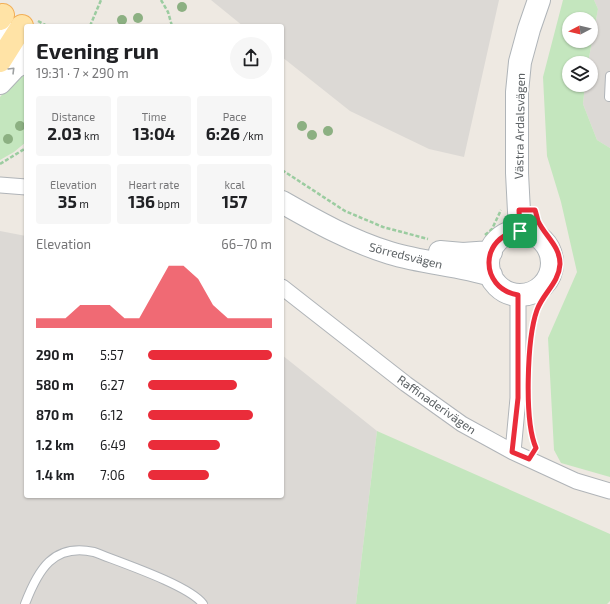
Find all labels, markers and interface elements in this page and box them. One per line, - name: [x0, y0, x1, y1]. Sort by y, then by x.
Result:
- north arrow: [562, 12, 598, 48]
- map controls: [562, 12, 598, 92]
- text: Evening run: [36, 37, 159, 63]
- button: share: [230, 37, 272, 79]
- button: layers: [562, 56, 598, 92]
- text: 19:31 · 7 × 290 m: [36, 65, 129, 81]
- one-way arrow: [7, 68, 15, 75]
- street label: Västra Ardalsvägen: [511, 73, 527, 179]
- text: Distance: [52, 110, 95, 123]
- text: Time: [142, 110, 166, 123]
- text: Pace: [223, 110, 247, 123]
- text: 2.03: [47, 123, 82, 143]
- text: 13:04: [133, 123, 175, 143]
- text: 6:26: [206, 123, 240, 143]
- text: km: [82, 129, 99, 142]
- text: /km: [240, 129, 264, 142]
- text: Elevation: [50, 178, 97, 191]
- text: Heart rate: [129, 178, 179, 191]
- text: kcal: [225, 178, 245, 191]
- text: 35: [58, 191, 77, 211]
- text: 136: [128, 191, 155, 211]
- text: 157: [222, 191, 248, 211]
- text: m: [77, 197, 89, 210]
- text: bpm: [155, 197, 180, 210]
- pin: [503, 214, 537, 248]
- icon: arrive: [509, 220, 531, 242]
- text: Elevation: [36, 236, 91, 252]
- text: 66–70 m: [221, 236, 272, 252]
- street label: Sörredsvägen: [368, 239, 444, 271]
- text: 290 m: [36, 347, 74, 363]
- text: 5:57: [100, 347, 124, 363]
- street label: Raffinaderivägen: [395, 372, 479, 436]
- text: 580 m: [36, 377, 74, 393]
- text: 6:27: [100, 377, 124, 393]
- text: 870 m: [36, 407, 73, 423]
- text: 6:12: [100, 407, 123, 423]
- text: 1.2 km: [36, 437, 74, 453]
- text: 6:49: [100, 437, 126, 453]
- text: 1.4 km: [36, 467, 75, 483]
- text: 7:06: [100, 467, 125, 483]

